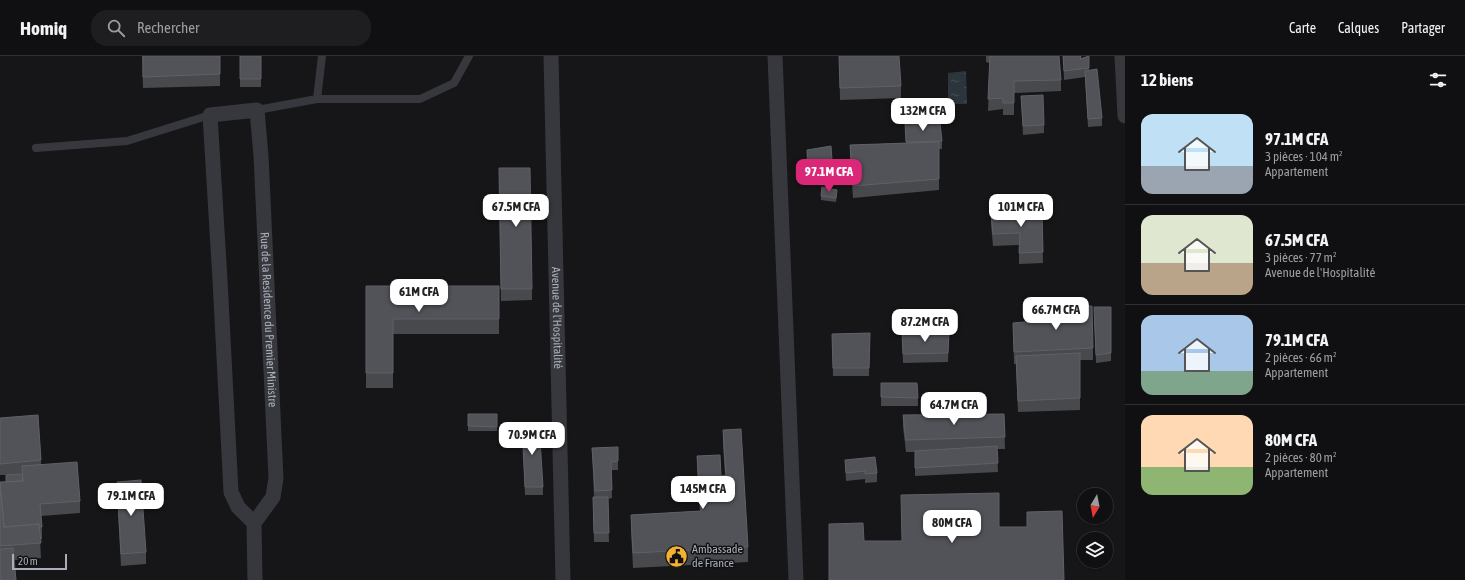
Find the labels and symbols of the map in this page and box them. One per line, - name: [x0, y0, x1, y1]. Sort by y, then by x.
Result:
- pin: 132M CFA: [882, 98, 964, 132]
- pin: 97.1M CFA: [783, 159, 875, 193]
- pin: 67.5M CFA: [470, 194, 562, 228]
- pin: 101M CFA: [980, 194, 1062, 228]
- street label: Rue de la Residence du Premier Ministre: [258, 232, 280, 408]
- street label: Avenue de l'Hospitalité: [549, 267, 565, 369]
- pin: 61M CFA: [382, 279, 456, 313]
- pin: 66.7M CFA: [1010, 297, 1102, 331]
- pin: 87.2M CFA: [879, 309, 971, 343]
- pin: 64.7M CFA: [908, 392, 1000, 426]
- pin: 70.9M CFA: [486, 422, 578, 456]
- pin: 145M CFA: [662, 476, 744, 510]
- pin: 79.1M CFA: [85, 483, 177, 517]
- north arrow: [1077, 488, 1113, 524]
- pin: 80M CFA: [915, 510, 989, 544]
- place label: Ambassade de France: [692, 542, 743, 570]
- public building icon: Ambassade de France: [663, 543, 689, 569]
- scale bar: [12, 552, 67, 571]

